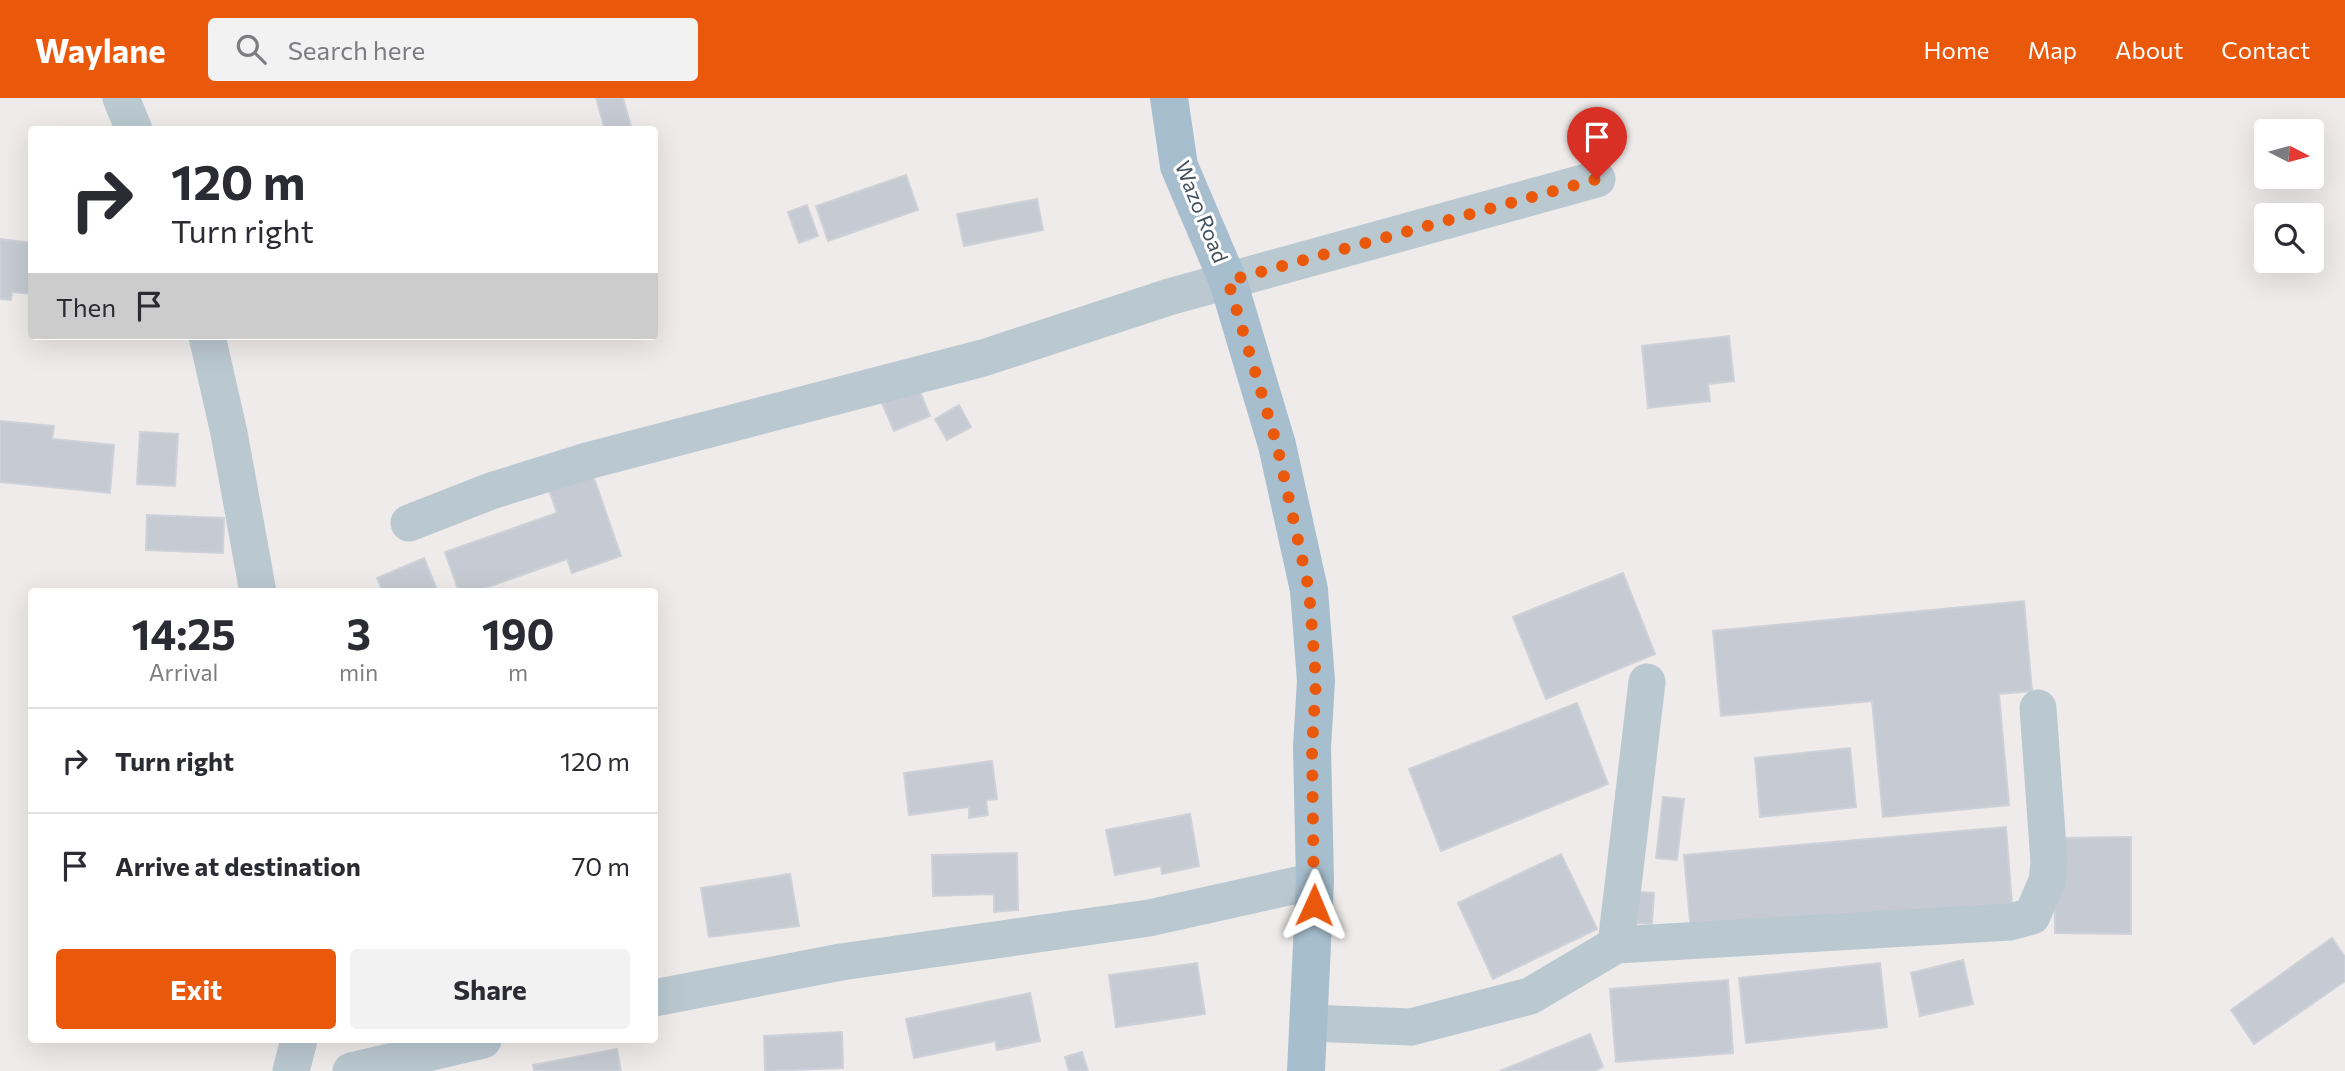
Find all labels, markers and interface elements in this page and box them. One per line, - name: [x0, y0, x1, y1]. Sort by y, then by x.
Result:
- search box: [208, 18, 698, 81]
- text: Waylane: [35, 29, 166, 70]
- icon: search: [232, 30, 270, 68]
- text: Search here: [288, 34, 425, 65]
- text: Home: [1924, 35, 1990, 64]
- text: Map: [2028, 35, 2077, 64]
- text: About: [2115, 35, 2183, 64]
- text: Contact: [2221, 35, 2310, 64]
- pin: [1567, 107, 1627, 179]
- icon: arrive: [1578, 118, 1616, 156]
- north arrow: [2254, 119, 2324, 189]
- map controls: [2254, 119, 2324, 273]
- text: 120 m: [171, 150, 305, 210]
- icon: right: [56, 154, 147, 245]
- street label: Wazo Road: [1171, 157, 1234, 266]
- button: search: [2254, 203, 2324, 273]
- text: Turn right: [171, 210, 314, 250]
- icon: arrive: [130, 287, 168, 325]
- text: Then: [56, 291, 116, 322]
- text: 14:25: [131, 607, 236, 659]
- text: 3: [346, 607, 371, 659]
- text: 190: [482, 607, 555, 659]
- text: Arrival: [149, 658, 218, 686]
- text: min: [339, 658, 378, 686]
- text: m: [508, 658, 528, 686]
- icon: right: [56, 742, 94, 780]
- text: Turn right: [115, 745, 234, 776]
- text: 120 m: [560, 745, 630, 776]
- icon: arrive: [56, 847, 94, 885]
- text: Arrive at destination: [115, 850, 361, 881]
- text: 70 m: [572, 850, 630, 881]
- position arrow: [1277, 868, 1351, 942]
- button: Exit: [56, 949, 336, 1029]
- button: Share: [350, 949, 630, 1029]

